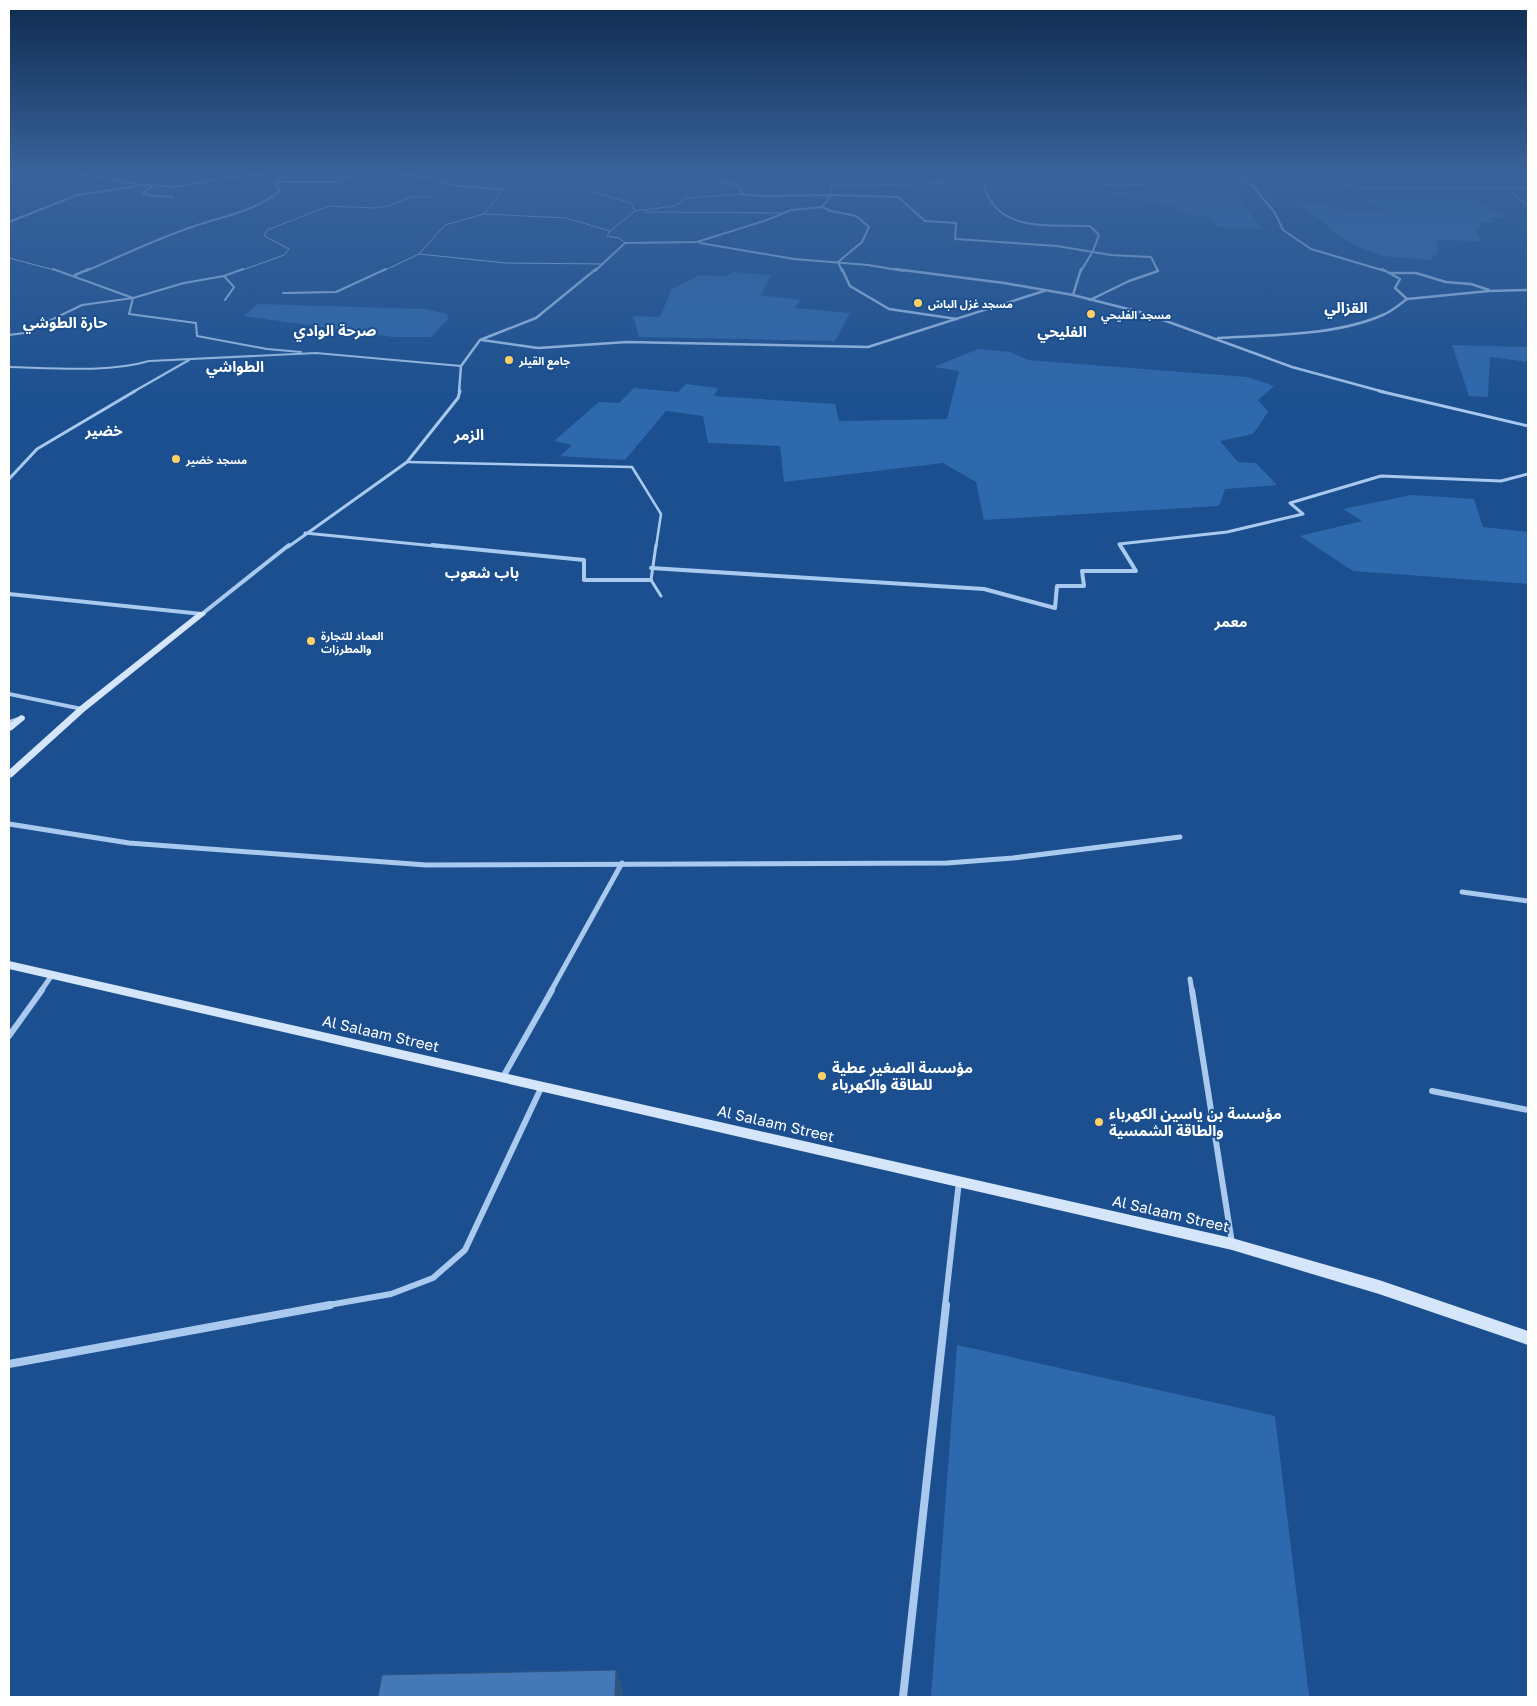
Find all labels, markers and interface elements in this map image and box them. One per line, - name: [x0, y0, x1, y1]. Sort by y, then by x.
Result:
- marker: مسجد غزل الباش: [912, 297, 924, 309]
- place label: مسجد غزل الباش: [928, 297, 1013, 311]
- district label: القزالي: [1324, 298, 1368, 319]
- marker: مسجد الفليحي: [1085, 308, 1097, 320]
- place label: مسجد الفليحي: [1101, 308, 1171, 324]
- district label: حارة الطوشي: [23, 313, 108, 334]
- district label: صرحة الوادي: [294, 321, 377, 342]
- district label: الفليحي: [1037, 322, 1087, 343]
- marker: جامع القيلر: [503, 354, 515, 366]
- place label: جامع القيلر: [518, 354, 570, 370]
- district label: الطواشي: [206, 357, 264, 378]
- district label: خضير: [84, 421, 123, 440]
- district label: الزمر: [453, 425, 484, 444]
- marker: مسجد خضير: [170, 453, 182, 465]
- place label: مسجد خضير: [185, 453, 247, 467]
- district label: باب شعوب: [445, 563, 519, 582]
- district label: معمر: [1213, 612, 1248, 631]
- place label: العماد للتجارة والمطرزات: [321, 629, 384, 656]
- marker: العماد للتجارة والمطرزات: [305, 635, 317, 647]
- street label: Al Salaam Street: [321, 1011, 441, 1055]
- place label: مؤسسة الصغير عطية للطاقة والكهرباء: [832, 1058, 973, 1094]
- marker: مؤسسة الصغير عطية للطاقة والكهرباء: [816, 1070, 828, 1082]
- street label: Al Salaam Street: [716, 1101, 836, 1145]
- place label: مؤسسة بن ياسين الكهرباء والطاقة الشمسية: [1109, 1104, 1282, 1140]
- marker: مؤسسة بن ياسين الكهرباء والطاقة الشمسية: [1093, 1116, 1105, 1128]
- street label: Al Salaam Street: [1111, 1191, 1231, 1235]

